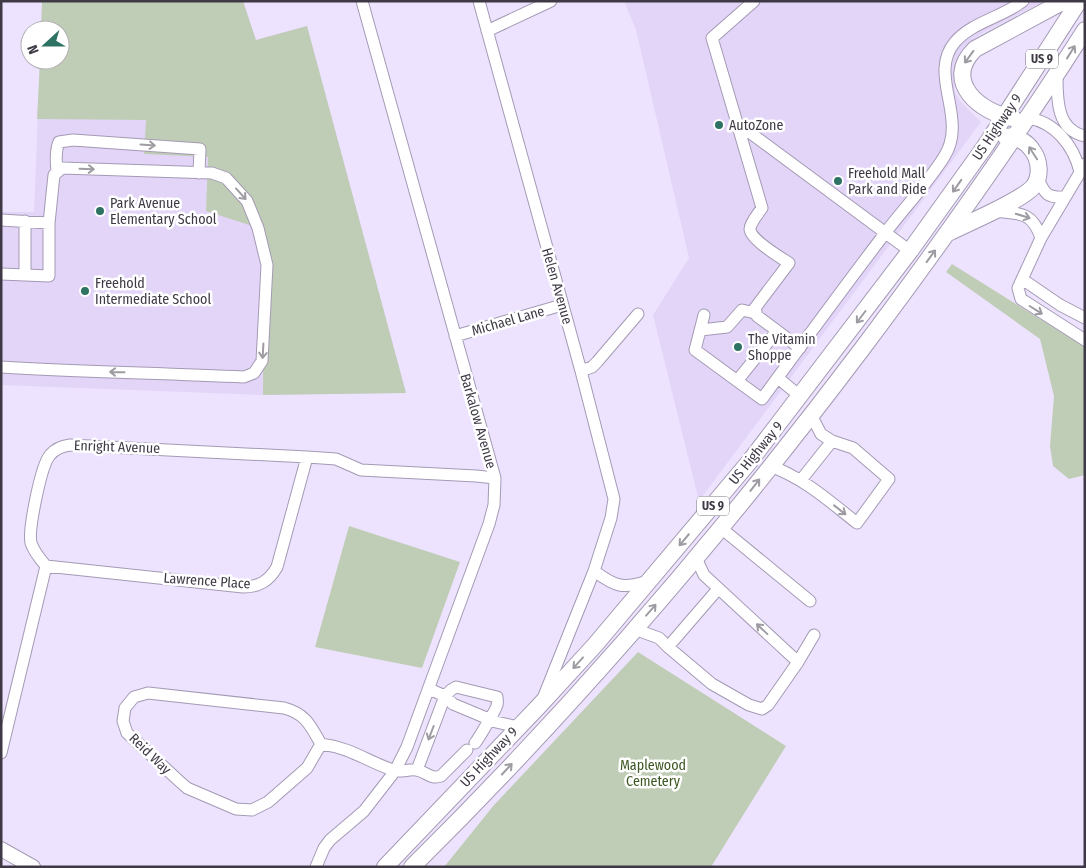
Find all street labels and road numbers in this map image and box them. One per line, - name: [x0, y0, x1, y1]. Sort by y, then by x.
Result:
- road number: US 9: [1026, 50, 1058, 68]
- street label: US Highway 9: [969, 90, 1025, 163]
- street label: Helen Avenue: [538, 246, 576, 326]
- street label: Michael Lane: [470, 302, 546, 339]
- street label: Barkalow Avenue: [456, 372, 500, 470]
- street label: US Highway 9: [725, 418, 787, 488]
- street label: Enright Avenue: [74, 437, 160, 457]
- road number: US 9: [697, 496, 729, 516]
- street label: Lawrence Place: [163, 569, 251, 593]
- street label: US Highway 9: [457, 723, 521, 791]
- street label: Reid Way: [126, 730, 175, 779]

